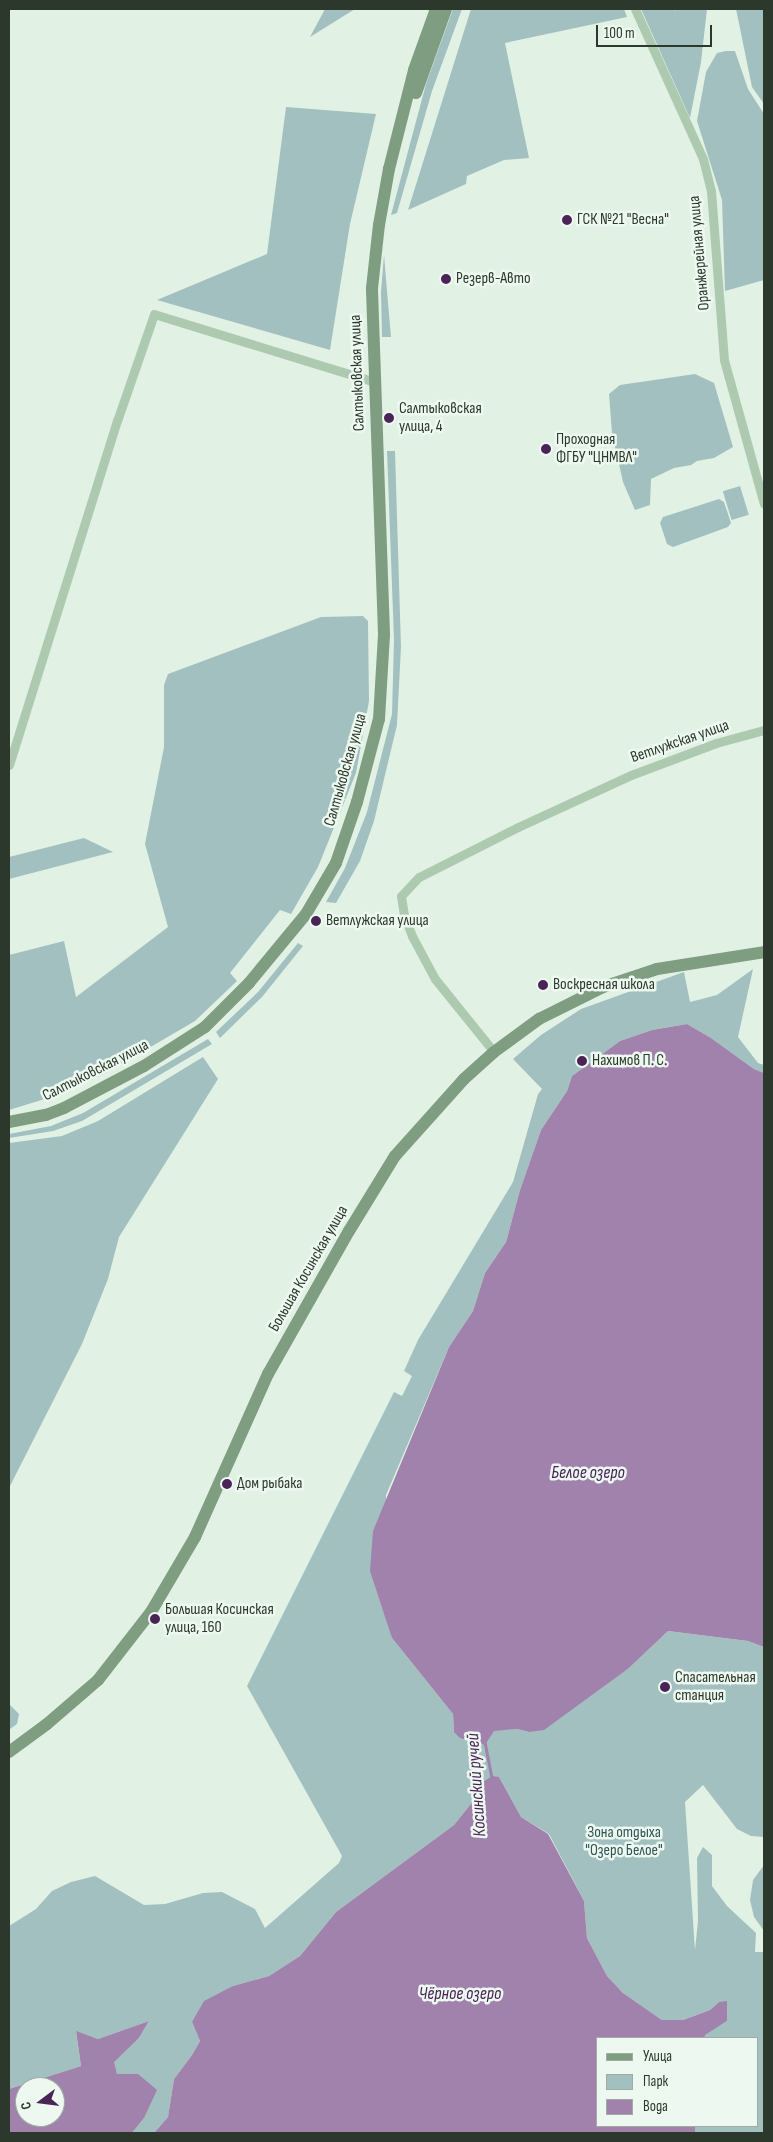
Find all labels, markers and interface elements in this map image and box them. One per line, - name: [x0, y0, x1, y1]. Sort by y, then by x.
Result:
- scale bar: [598, 15, 714, 47]
- text: 100 m: [604, 24, 635, 43]
- street label: Оранжерейная улица: [685, 195, 715, 311]
- place label: ГСК №21 "Весна": [577, 210, 669, 230]
- marker: ГСК №21 "Весна": [561, 214, 573, 226]
- place label: Резерв-Авто: [456, 269, 531, 289]
- marker: Резерв-Авто: [440, 273, 452, 285]
- street label: Салтыковская улица: [346, 314, 370, 432]
- place label: Салтыковская улица, 4: [399, 399, 482, 437]
- marker: Салтыковская улица, 4: [383, 412, 395, 424]
- place label: Проходная ФГБУ "ЦНМВЛ": [556, 430, 637, 468]
- marker: Проходная ФГБУ "ЦНМВЛ": [540, 443, 552, 455]
- street label: Салтыковская улица: [321, 711, 371, 829]
- street label: Ветлужская улица: [628, 716, 732, 768]
- place label: Ветлужская улица: [326, 911, 429, 931]
- marker: Ветлужская улица: [310, 915, 322, 927]
- place label: Воскресная школа: [553, 975, 655, 995]
- marker: Воскресная школа: [537, 979, 549, 991]
- street label: Салтыковская улица: [40, 1036, 152, 1106]
- place label: Нахимов П. С.: [592, 1051, 667, 1071]
- marker: Нахимов П. С.: [576, 1055, 588, 1067]
- street label: Большая Косинская улица: [265, 1203, 353, 1335]
- water label: Белое озеро: [551, 1462, 625, 1484]
- place label: Дом рыбака: [237, 1474, 302, 1494]
- marker: Дом рыбака: [221, 1478, 233, 1490]
- place label: Большая Косинская улица, 160: [165, 1600, 274, 1638]
- marker: Большая Косинская улица, 160: [149, 1613, 161, 1625]
- place label: Спасательная станция: [675, 1668, 756, 1706]
- marker: Спасательная станция: [659, 1681, 671, 1693]
- water label: Косинский ручей: [463, 1733, 491, 1837]
- park label: Зона отдыха "Озеро Белое": [585, 1823, 663, 1861]
- water label: Чёрное озеро: [419, 1983, 501, 2005]
- legend: [596, 2037, 758, 2127]
- text: Улица: [643, 2047, 672, 2066]
- text: Парк: [643, 2072, 668, 2091]
- north arrow: [15, 2077, 65, 2127]
- text: Вода: [643, 2097, 668, 2116]
- text: С: [17, 2100, 35, 2111]

